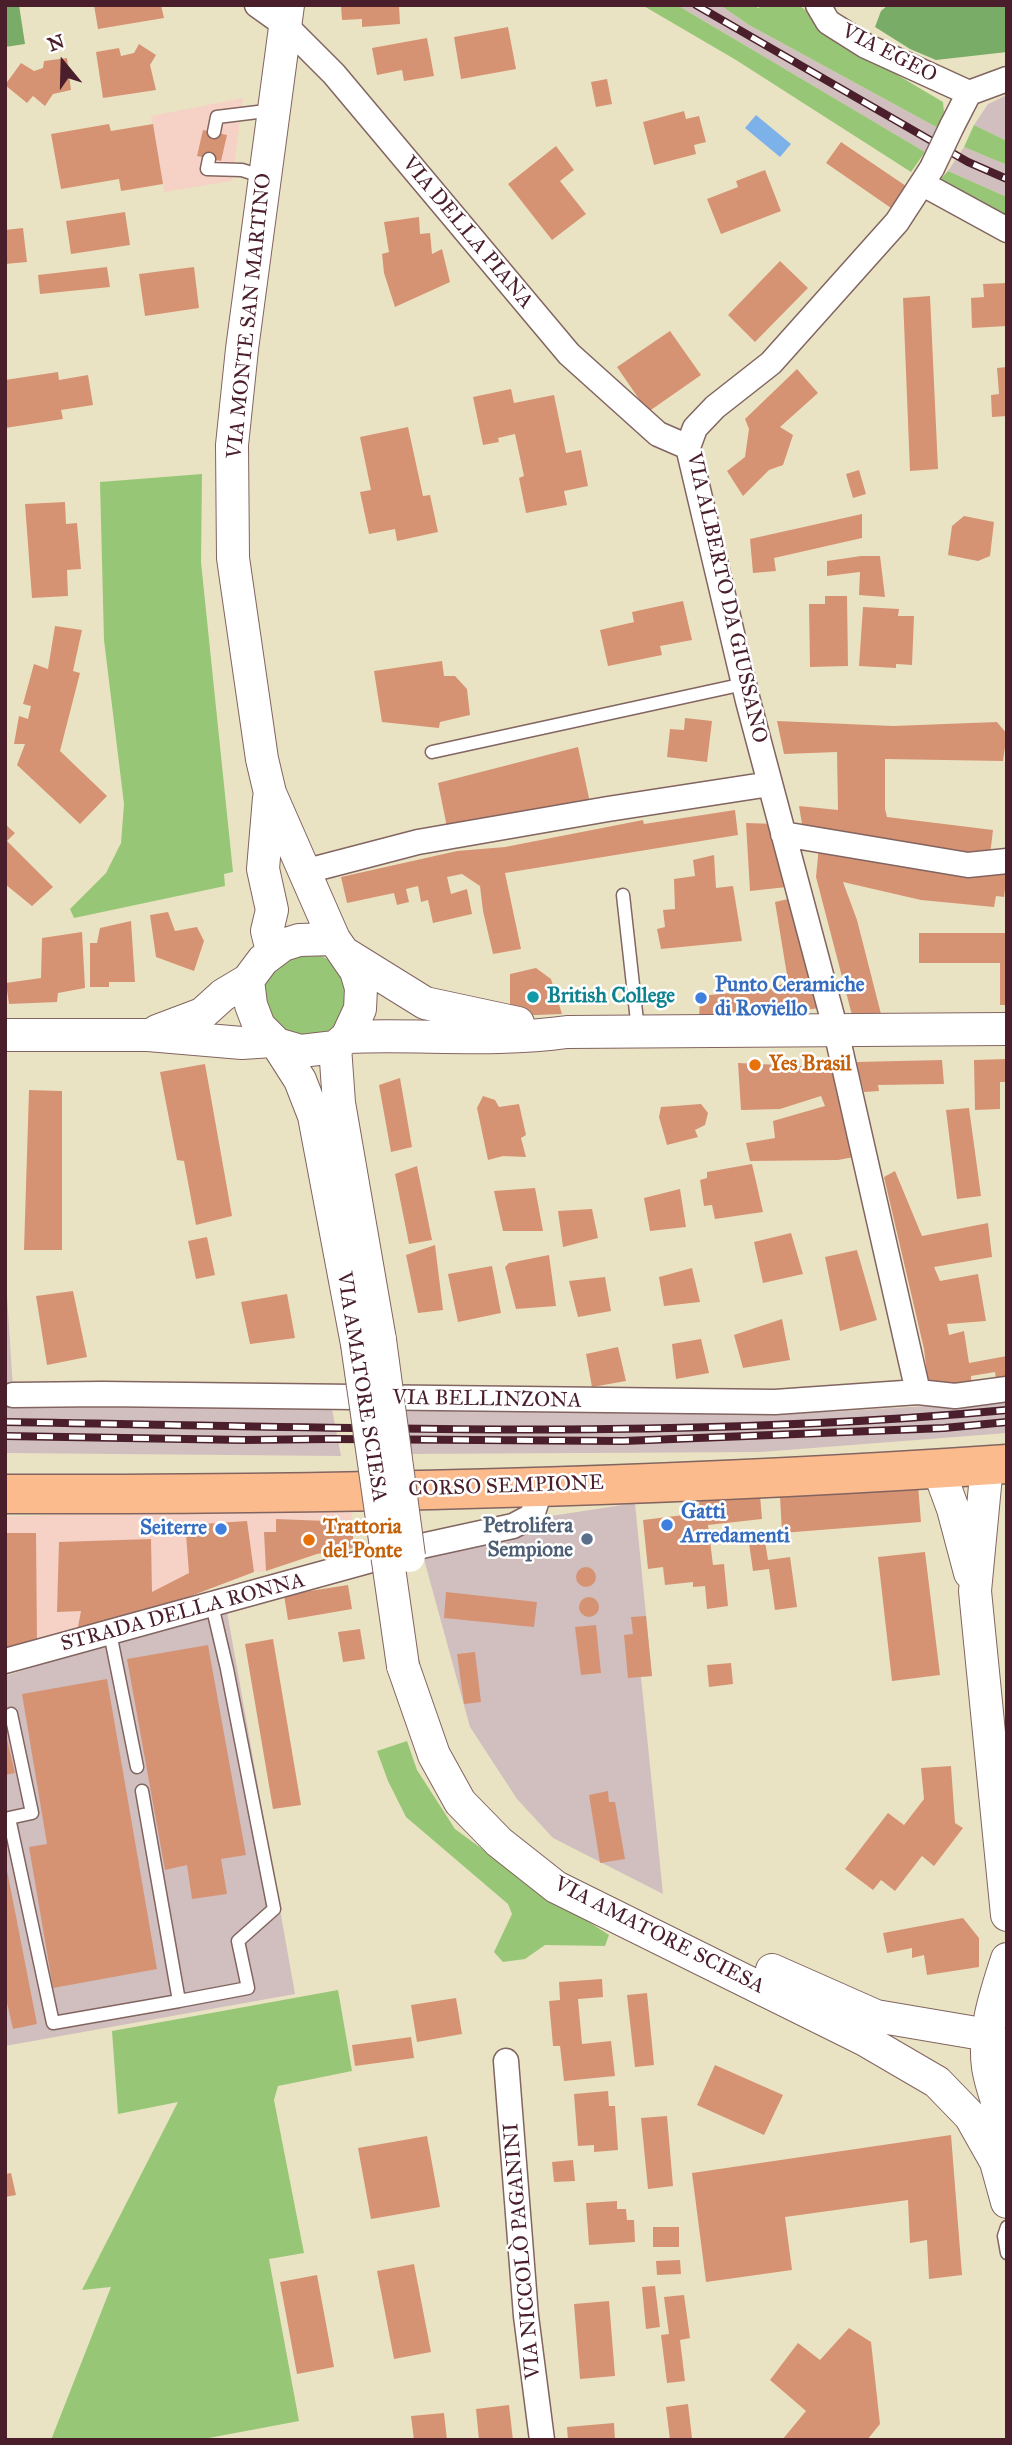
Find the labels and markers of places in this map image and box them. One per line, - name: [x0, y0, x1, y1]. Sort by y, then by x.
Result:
- place label: Punto Ceramiche di Roviello: [715, 973, 865, 1023]
- place label: British College: [547, 984, 675, 1010]
- marker: British College: [525, 989, 541, 1005]
- marker: Punto Ceramiche di Roviello: [693, 990, 709, 1006]
- place label: Yes Brasil: [769, 1052, 852, 1078]
- marker: Yes Brasil: [747, 1057, 763, 1073]
- place label: Gatti Arredamenti: [681, 1500, 790, 1550]
- place label: Petrolifera Sempione: [483, 1514, 573, 1564]
- place label: Trattoria del Ponte: [323, 1515, 402, 1565]
- place label: Seiterre: [140, 1516, 207, 1542]
- marker: Gatti Arredamenti: [659, 1517, 675, 1533]
- marker: Seiterre: [213, 1521, 229, 1537]
- marker: Petrolifera Sempione: [579, 1531, 595, 1547]
- marker: Trattoria del Ponte: [301, 1532, 317, 1548]

